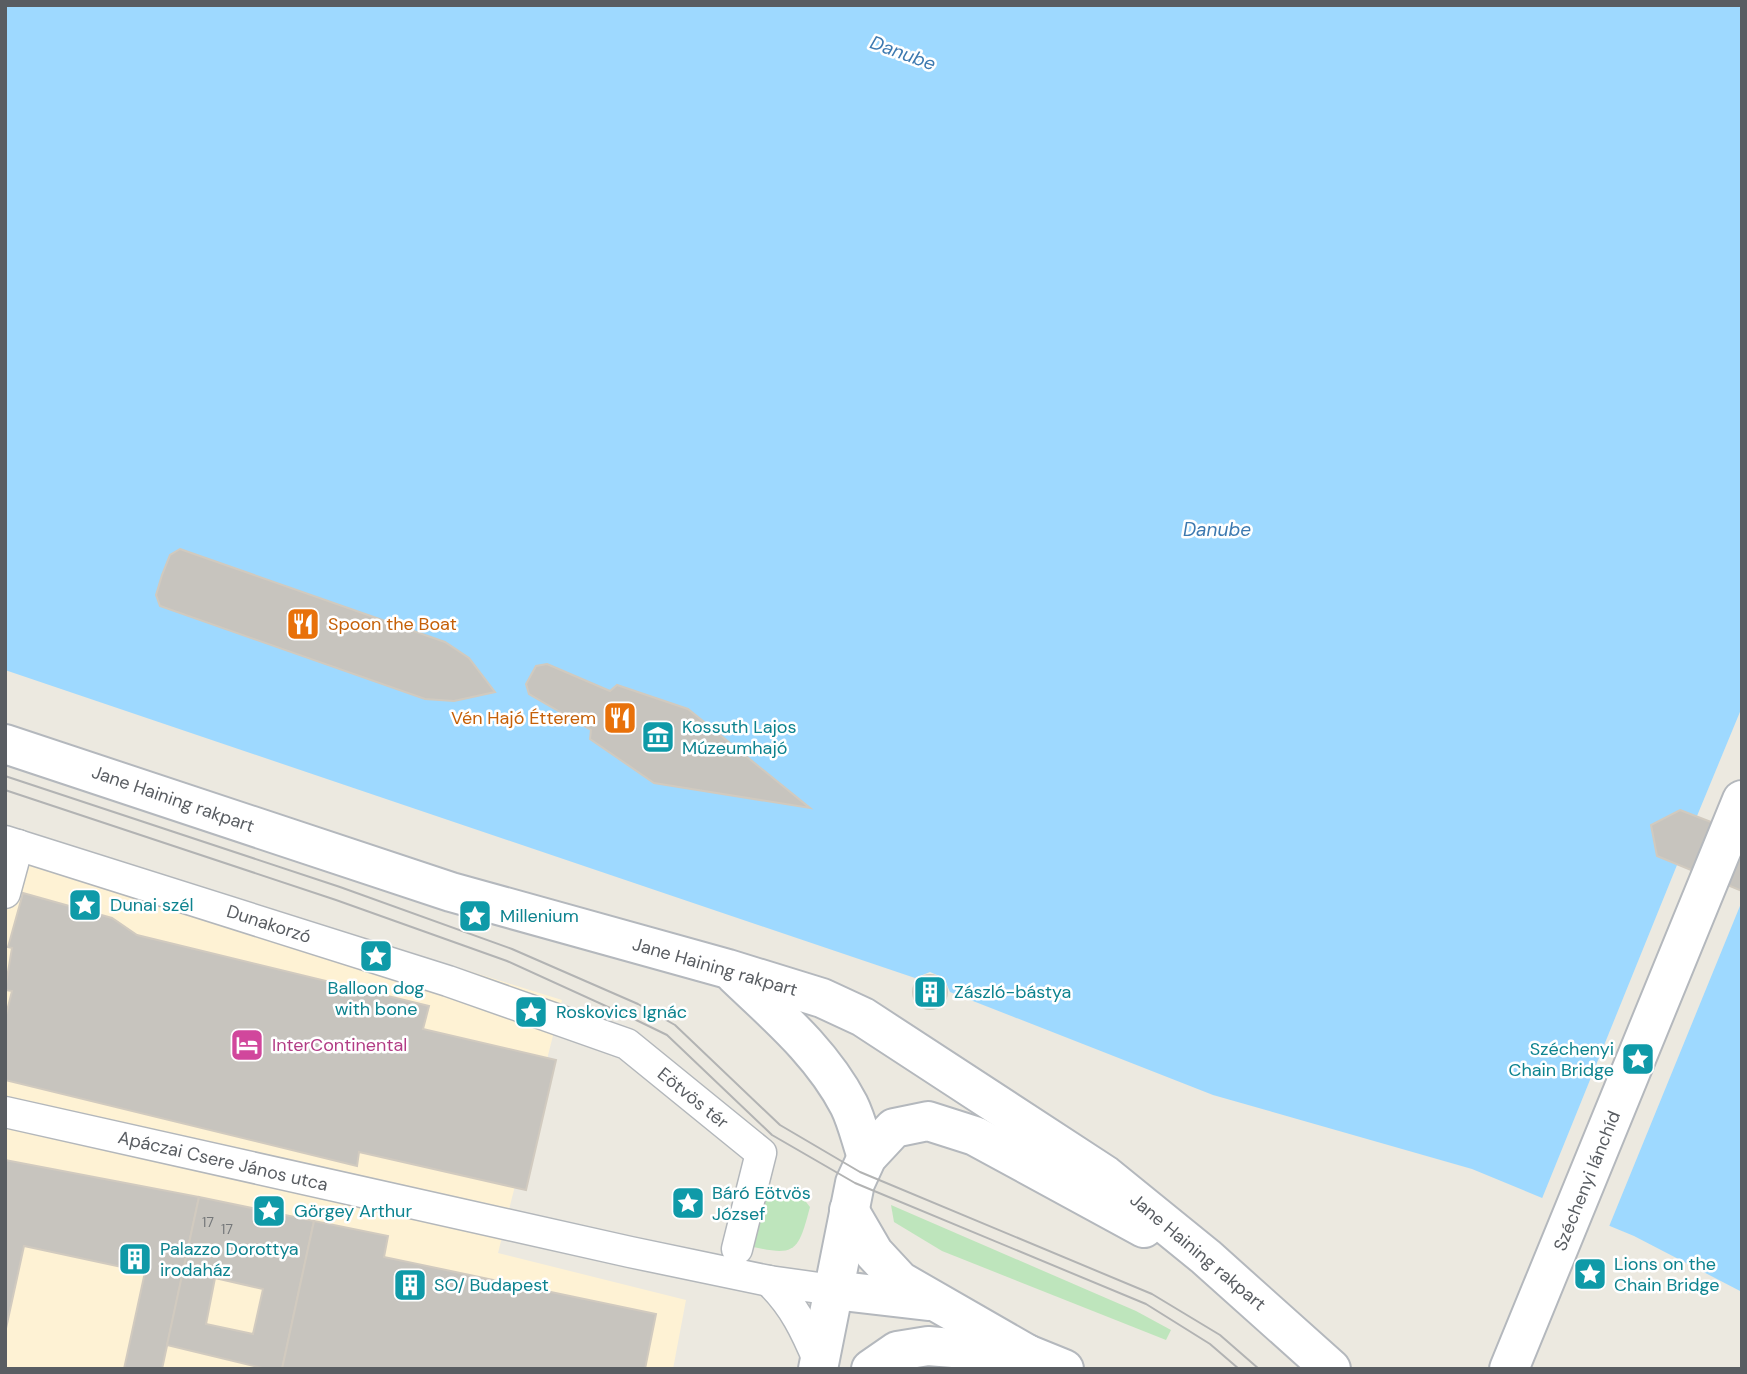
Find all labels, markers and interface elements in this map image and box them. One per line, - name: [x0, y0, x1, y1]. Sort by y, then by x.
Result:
- water label: Danube: [867, 30, 939, 76]
- water label: Danube: [1183, 517, 1251, 542]
- restaurant icon: Spoon the Boat: [284, 605, 322, 643]
- place label: Spoon the Boat: [328, 612, 457, 636]
- restaurant icon: Vén Hajó Étterem: [601, 699, 639, 737]
- place label: Vén Hajó Étterem: [451, 706, 596, 730]
- place label: Kossuth Lajos Múzeumhajó: [682, 715, 797, 760]
- museum icon: Kossuth Lajos Múzeumhajó: [639, 718, 677, 756]
- street label: Jane Haining rakpart: [88, 760, 258, 838]
- place icon: Dunai szél: [66, 886, 104, 924]
- place label: Dunai szél: [110, 893, 193, 917]
- place icon: Millenium: [456, 897, 494, 935]
- street label: Dunakorzó: [224, 899, 314, 949]
- place label: Millenium: [500, 904, 579, 928]
- street label: Jane Haining rakpart: [630, 932, 800, 1002]
- place icon: Balloon dog with bone: [357, 937, 395, 975]
- building icon: Zászló-bástya: [911, 973, 949, 1011]
- place label: Balloon dog with bone: [328, 976, 424, 1021]
- place label: Zászló-bástya: [954, 980, 1071, 1004]
- place icon: Roskovics Ignác: [512, 993, 550, 1031]
- place label: Roskovics Ignác: [556, 1000, 687, 1024]
- hotel icon: InterContinental: [228, 1026, 266, 1064]
- place label: InterContinental: [272, 1033, 407, 1057]
- place label: Széchenyi Chain Bridge: [1508, 1037, 1614, 1082]
- place icon: Széchenyi Chain Bridge: [1619, 1040, 1657, 1078]
- street label: Eötvös tér: [653, 1062, 734, 1134]
- street label: Széchenyi lánchíd: [1548, 1107, 1626, 1255]
- street label: Apáczai Csere János utca: [116, 1125, 330, 1197]
- place label: Báró Eötvös József: [712, 1181, 811, 1226]
- place icon: Báró Eötvös József: [669, 1184, 707, 1222]
- street label: Jane Haining rakpart: [1125, 1188, 1271, 1316]
- place icon: Görgey Arthur: [250, 1192, 288, 1230]
- place label: Görgey Arthur: [294, 1199, 412, 1223]
- house number: 17: [202, 1213, 214, 1231]
- house number: 17: [221, 1220, 233, 1238]
- place label: Palazzo Dorottya irodaház: [160, 1237, 299, 1282]
- building icon: Palazzo Dorottya irodaház: [116, 1240, 154, 1278]
- place label: Lions on the Chain Bridge: [1614, 1252, 1720, 1297]
- place icon: Lions on the Chain Bridge: [1571, 1255, 1609, 1293]
- building icon: SO/ Budapest: [391, 1266, 429, 1304]
- place label: SO/ Budapest: [434, 1273, 549, 1297]

